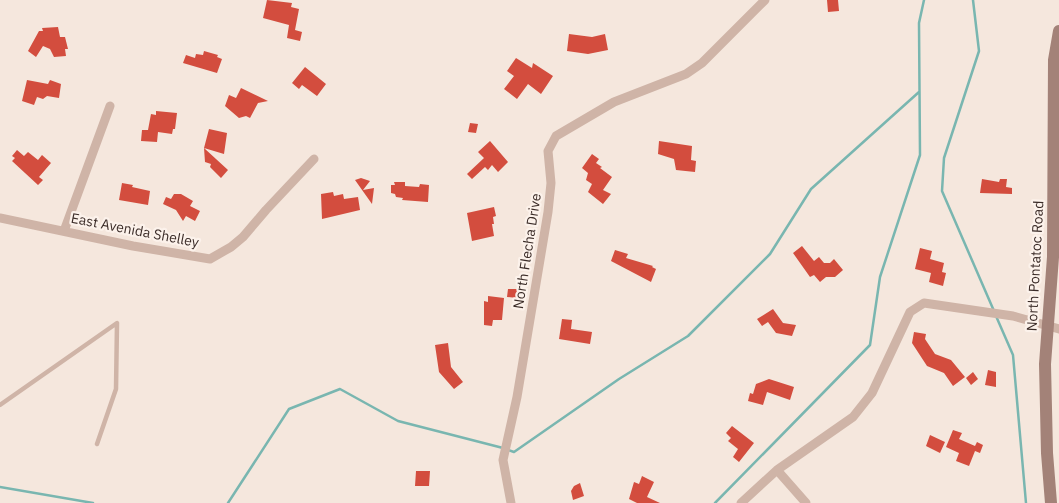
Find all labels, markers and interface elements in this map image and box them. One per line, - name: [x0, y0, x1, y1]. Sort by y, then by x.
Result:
- street label: North Flecha Drive: [509, 192, 545, 310]
- street label: North Pontatoc Road: [1023, 200, 1047, 332]
- street label: East Avenida Shelley: [69, 209, 201, 251]

